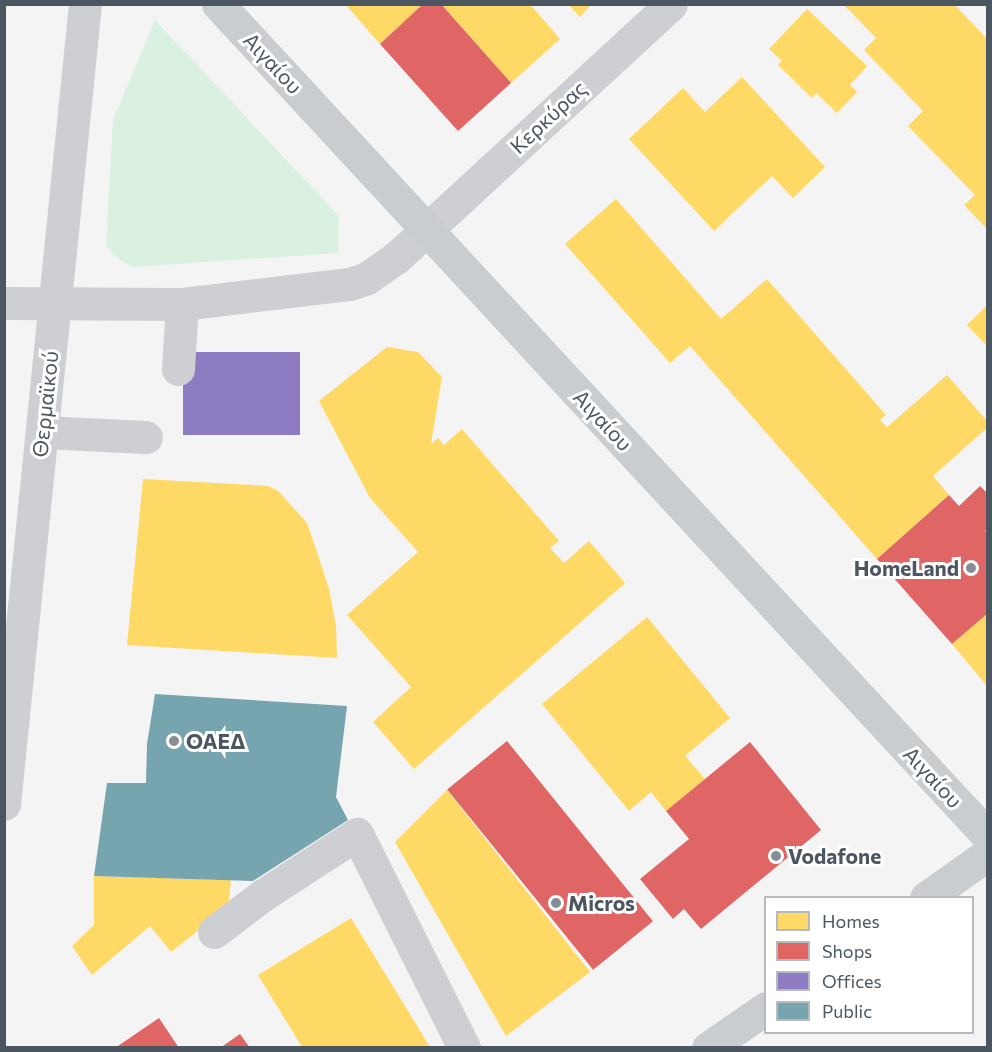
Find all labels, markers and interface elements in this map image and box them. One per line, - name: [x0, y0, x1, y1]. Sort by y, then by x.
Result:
- street label: Αιγαίου: [238, 27, 308, 99]
- street label: Κερκύρας: [505, 75, 591, 159]
- street label: Θερμαϊκού: [27, 350, 63, 458]
- street label: Αιγαίου: [568, 384, 638, 456]
- place label: HomeLand: [854, 555, 959, 581]
- marker: HomeLand: [964, 561, 978, 575]
- place label: ΟΑΕΔ: [186, 728, 246, 754]
- marker: ΟΑΕΔ: [167, 734, 181, 748]
- street label: Αιγαίου: [898, 741, 968, 813]
- place label: Vodafone: [788, 843, 881, 869]
- marker: Vodafone: [769, 849, 783, 863]
- place label: Micros: [568, 890, 635, 916]
- marker: Micros: [549, 896, 563, 910]
- legend: [764, 896, 974, 1034]
- text: Homes: [822, 910, 880, 932]
- text: Shops: [822, 940, 872, 962]
- text: Offices: [822, 970, 882, 992]
- text: Public: [822, 1000, 872, 1022]

